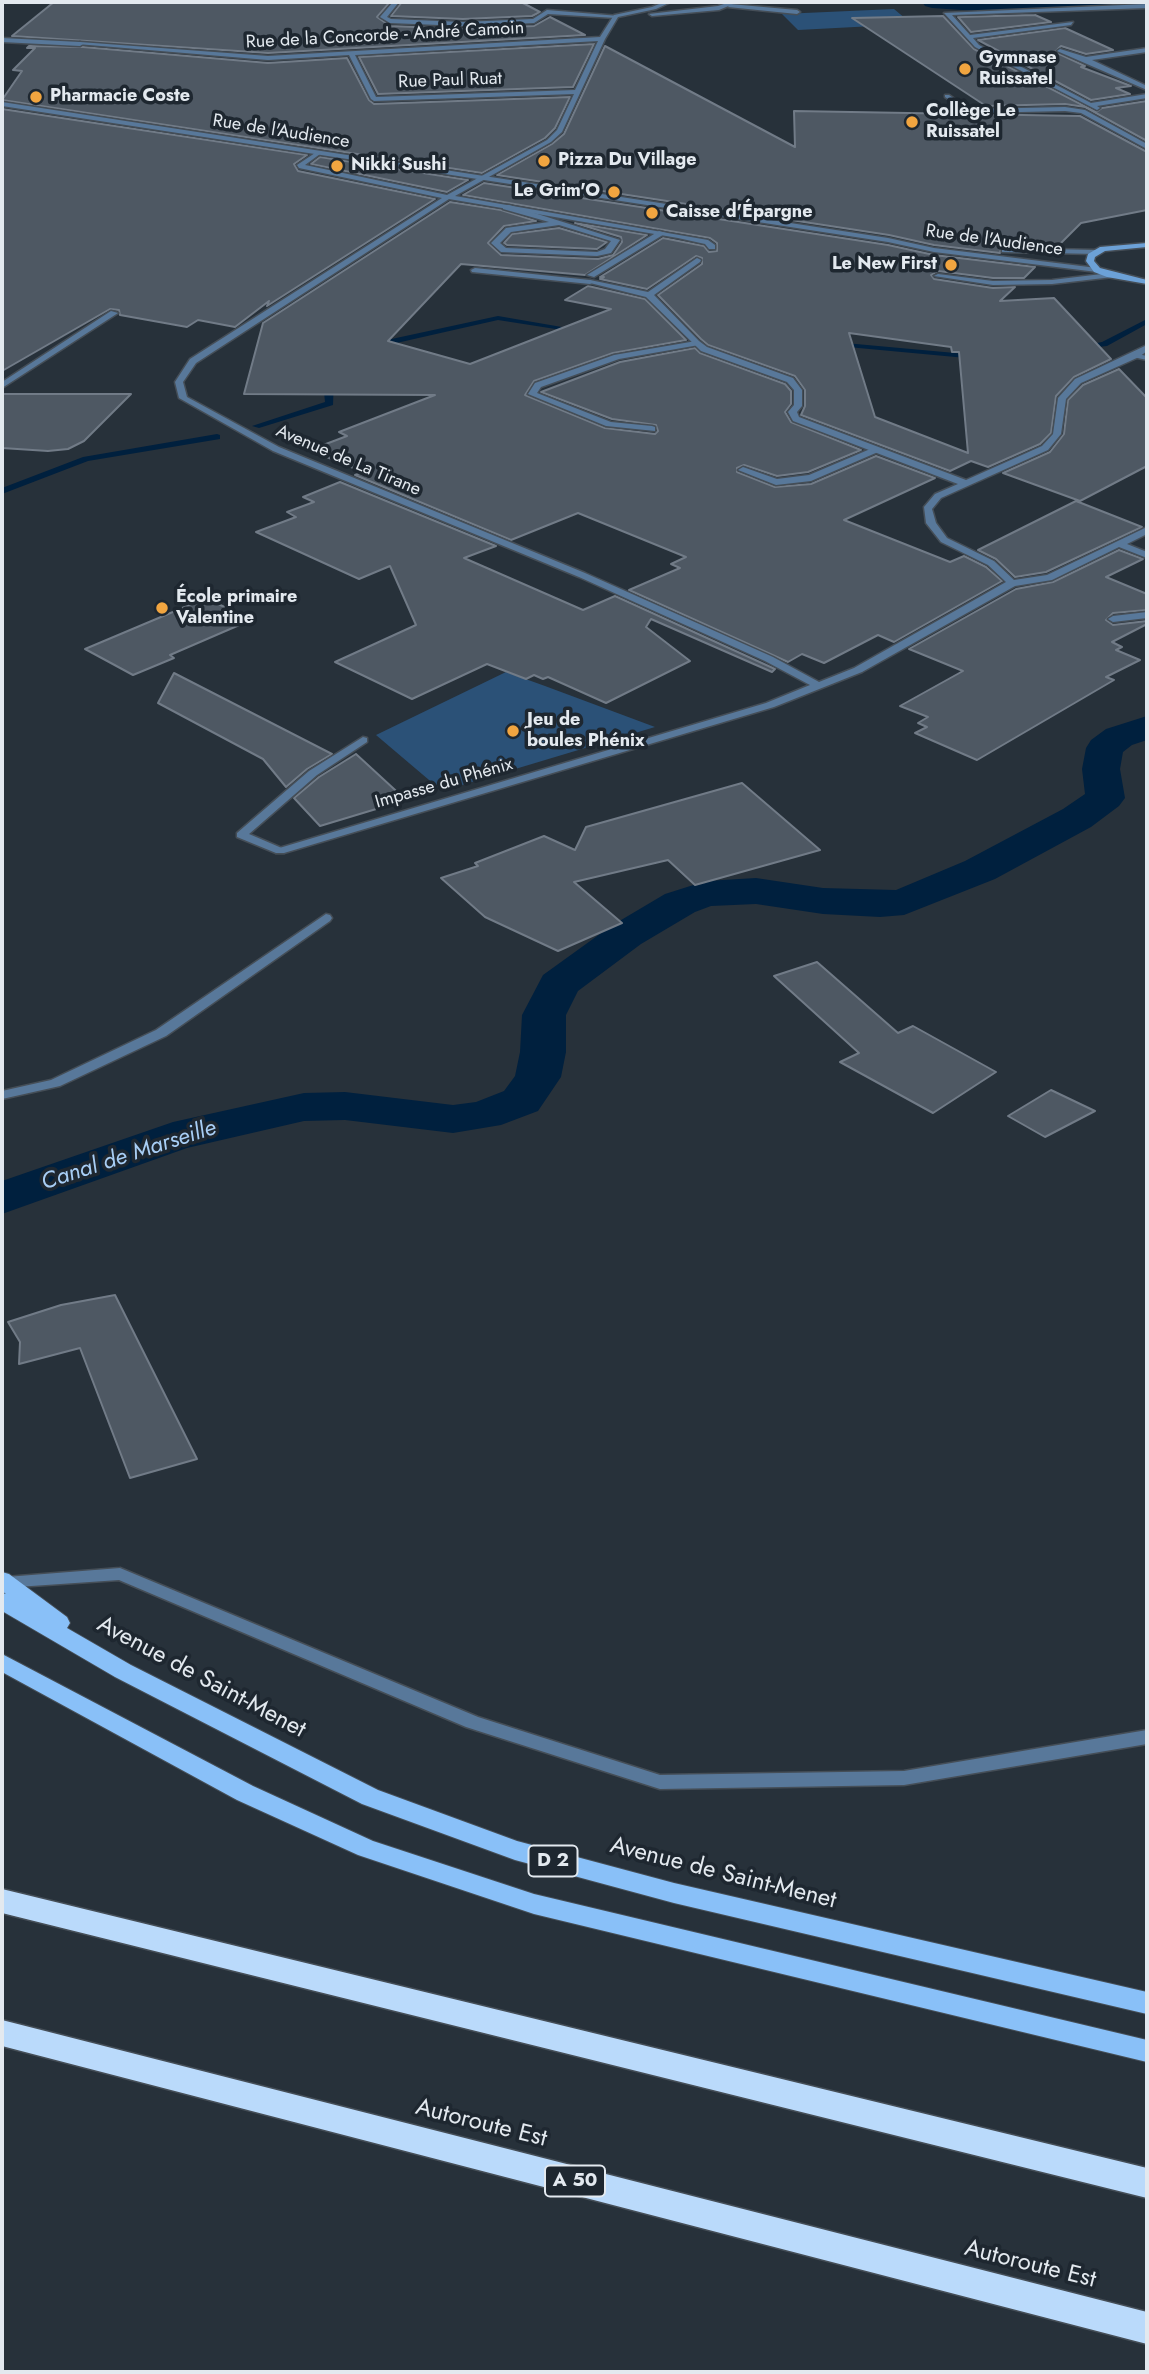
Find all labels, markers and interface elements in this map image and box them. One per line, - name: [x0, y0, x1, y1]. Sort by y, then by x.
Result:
- street label: Rue de la Concorde - André Camoin: [245, 18, 525, 54]
- place label: Gymnase Ruissatel: [979, 48, 1057, 90]
- marker: Gymnase Ruissatel: [957, 61, 973, 77]
- street label: Rue Paul Ruat: [398, 68, 502, 94]
- place label: Pharmacie Coste: [50, 86, 190, 108]
- marker: Pharmacie Coste: [28, 89, 44, 105]
- place label: Collège Le Ruissatel: [926, 101, 1016, 144]
- street label: Rue de l'Audience: [211, 111, 351, 153]
- marker: Collège Le Ruissatel: [904, 114, 920, 130]
- place label: Pizza Du Village: [558, 150, 696, 172]
- marker: Pizza Du Village: [536, 153, 552, 169]
- place label: Nikki Sushi: [351, 155, 446, 177]
- marker: Nikki Sushi: [329, 158, 345, 174]
- place label: Le Grim'O: [514, 181, 600, 203]
- marker: Le Grim'O: [606, 184, 622, 200]
- place label: Caisse d'Épargne: [666, 202, 812, 224]
- marker: Caisse d'Épargne: [644, 205, 660, 221]
- street label: Rue de l'Audience: [924, 221, 1064, 261]
- place label: Le New First: [832, 254, 937, 276]
- marker: Le New First: [943, 257, 959, 273]
- street label: Avenue de La Tirane: [272, 421, 424, 501]
- place label: École primaire Valentine: [176, 587, 297, 630]
- marker: École primaire Valentine: [154, 600, 170, 616]
- place label: Jeu de boules Phénix: [527, 710, 645, 752]
- marker: Jeu de boules Phénix: [505, 723, 521, 739]
- street label: Impasse du Phénix: [373, 754, 515, 814]
- water label: Canal de Marseille: [38, 1115, 220, 1197]
- street label: Avenue de Saint-Menet: [92, 1611, 310, 1745]
- street label: Avenue de Saint-Menet: [607, 1832, 839, 1916]
- road number: D 2: [528, 1845, 578, 1876]
- street label: Autoroute Est: [412, 2094, 550, 2154]
- road number: A 50: [545, 2166, 605, 2196]
- street label: Autoroute Est: [961, 2235, 1099, 2295]

